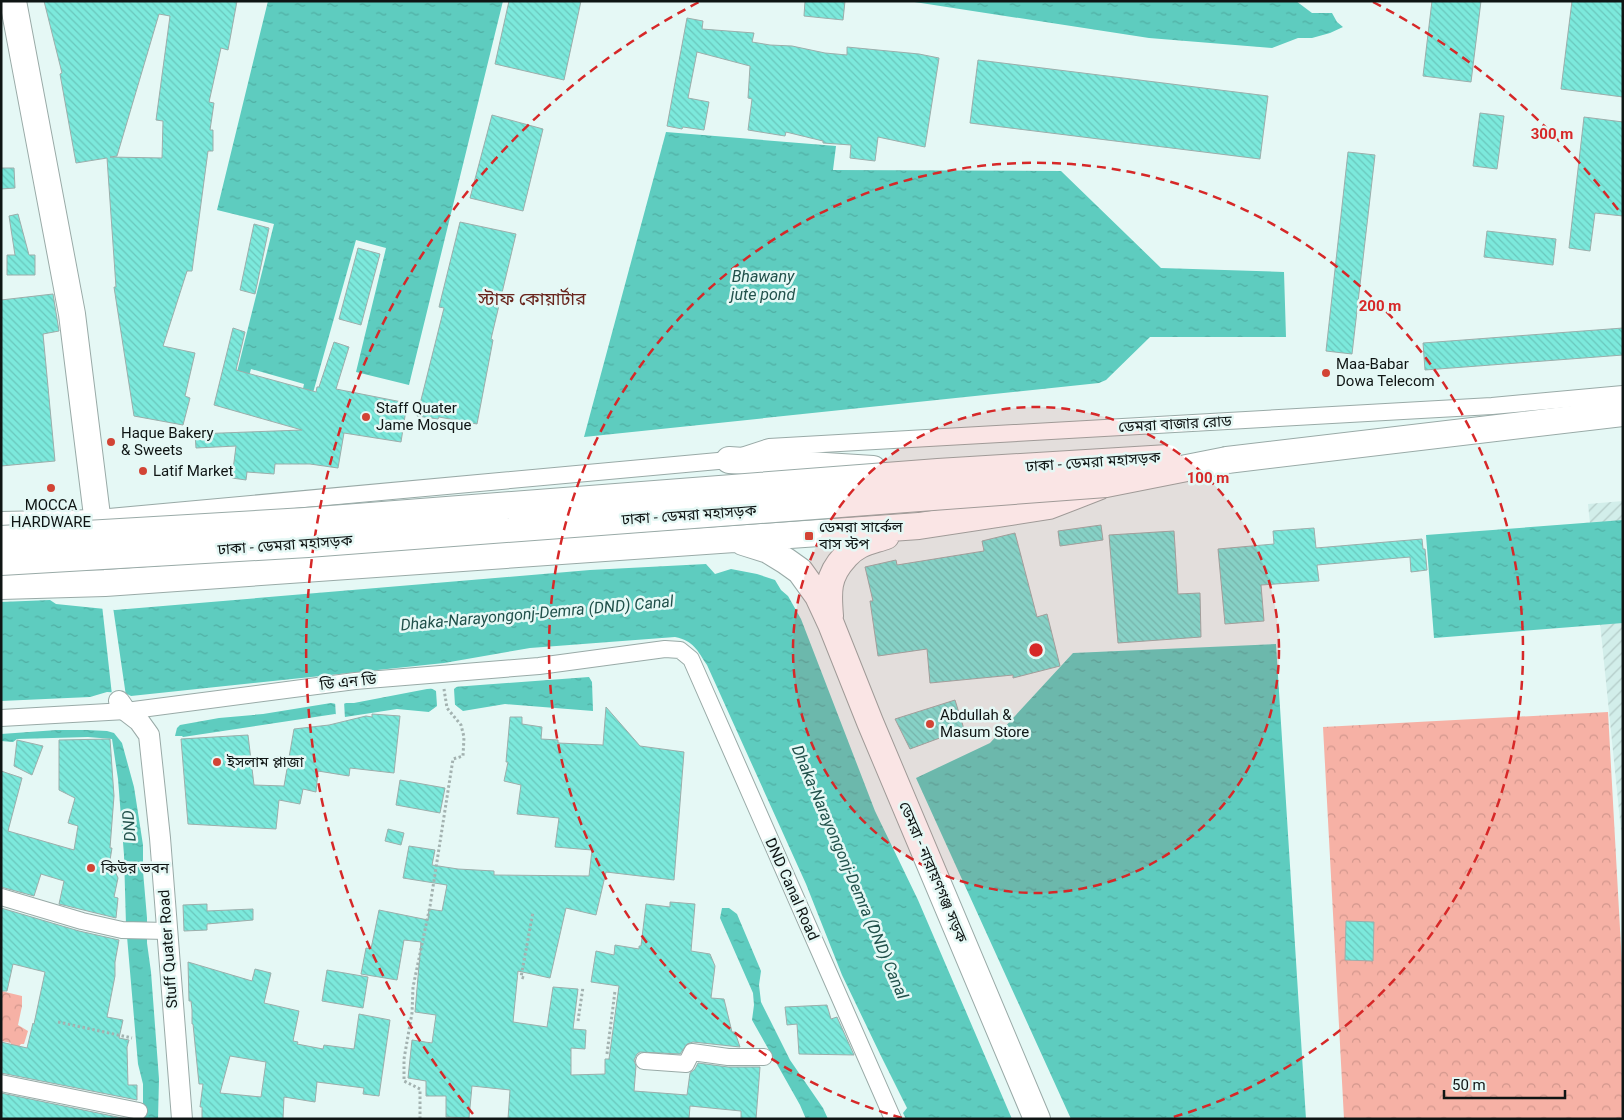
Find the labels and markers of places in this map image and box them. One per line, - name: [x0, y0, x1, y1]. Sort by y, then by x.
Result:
- place label: Maa-Babar Dowa Telecom: [1336, 355, 1435, 390]
- marker: Maa-Babar Dowa Telecom: [1320, 367, 1332, 379]
- place label: Staff Quater Jame Mosque: [376, 399, 471, 434]
- marker: Staff Quater Jame Mosque: [360, 411, 372, 423]
- place label: Haque Bakery & Sweets: [121, 424, 214, 459]
- marker: Haque Bakery & Sweets: [105, 436, 117, 448]
- place label: Latif Market: [153, 462, 233, 480]
- marker: Latif Market: [137, 465, 149, 477]
- marker: MOCCA HARDWARE: [45, 482, 57, 494]
- place label: MOCCA HARDWARE: [11, 496, 92, 531]
- place label: ডেমরা সার্কেল বাস স্টপ: [818, 518, 904, 553]
- marker: ডেমরা সার্কেল বাস স্টপ: [803, 530, 815, 542]
- centre of rings: [1027, 641, 1045, 659]
- place label: Abdullah & Masum Store: [940, 706, 1029, 741]
- marker: Abdullah & Masum Store: [924, 718, 936, 730]
- place label: ইসলাম প্লাজা: [226, 753, 305, 771]
- marker: ইসলাম প্লাজা: [211, 756, 223, 768]
- place label: কিউর ভবন: [100, 859, 170, 877]
- marker: কিউর ভবন: [85, 862, 97, 874]

